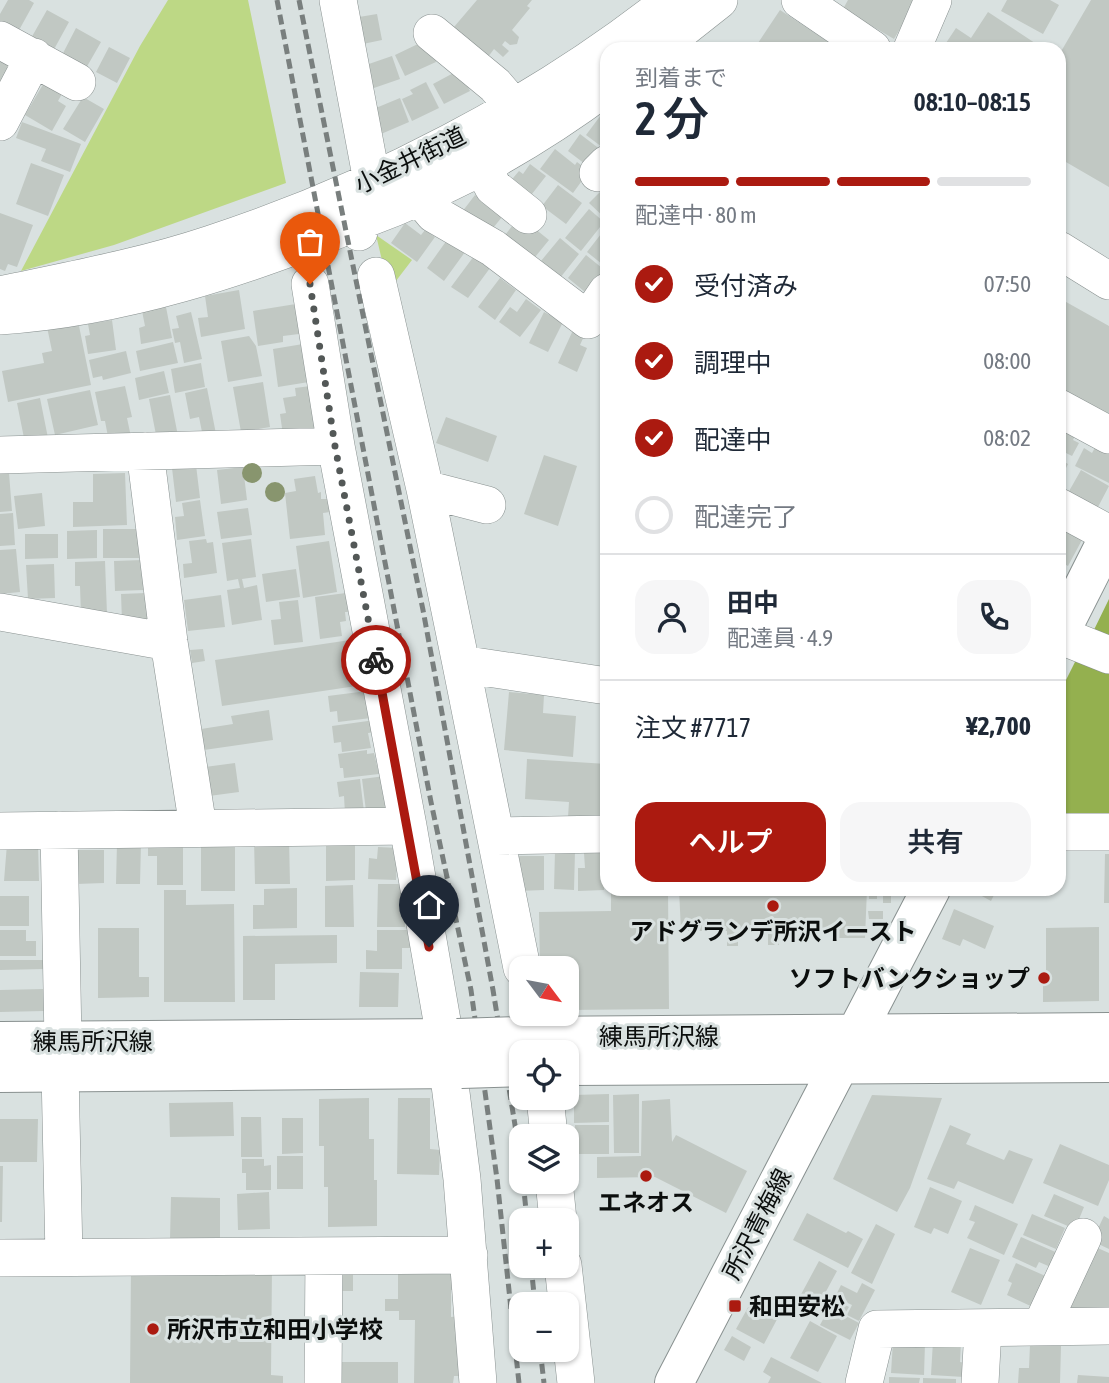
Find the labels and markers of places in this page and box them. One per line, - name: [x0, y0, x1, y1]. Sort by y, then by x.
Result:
- pin: [280, 212, 340, 284]
- pin: [399, 875, 459, 947]
- marker: アドグランデ所沢イースト: [765, 898, 781, 914]
- place label: アドグランデ所沢イースト: [630, 918, 916, 945]
- place label: ソフトバンクショップ: [789, 965, 1030, 992]
- marker: ソフトバンクショップ: [1036, 970, 1052, 986]
- marker: エネオス: [638, 1168, 654, 1184]
- place label: エネオス: [598, 1189, 694, 1216]
- place label: 和田安松: [749, 1293, 845, 1320]
- marker: 和田安松: [727, 1298, 743, 1314]
- place label: 所沢市立和田小学校: [167, 1316, 383, 1343]
- marker: 所沢市立和田小学校: [145, 1321, 161, 1337]

